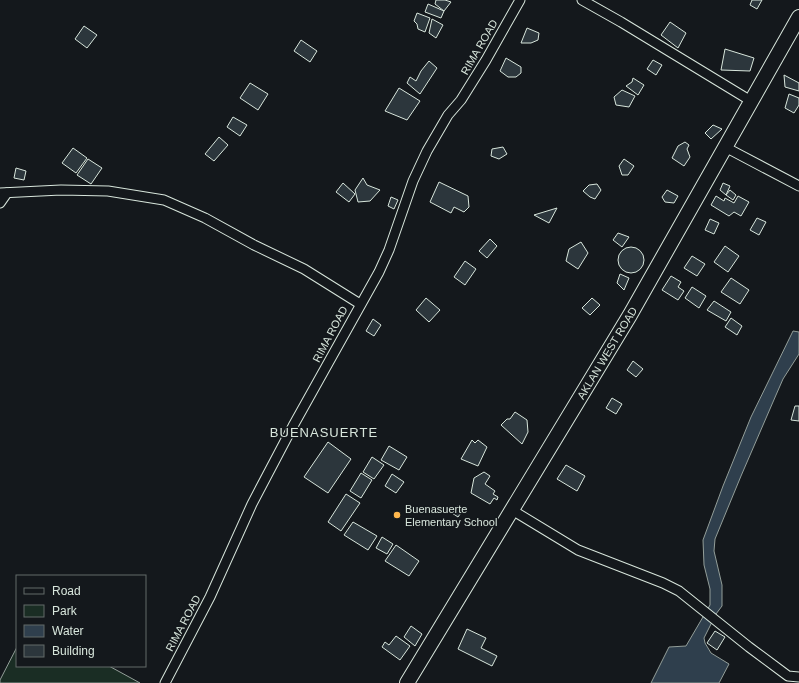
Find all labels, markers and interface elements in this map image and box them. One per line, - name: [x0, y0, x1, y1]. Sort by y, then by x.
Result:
- street label: RIMA ROAD: [458, 17, 500, 77]
- street label: RIMA ROAD: [310, 304, 350, 364]
- street label: AKLAN WEST ROAD: [575, 305, 639, 401]
- district label: BUENASUERTE: [270, 425, 378, 440]
- place label: Buenasuerte Elementary School: [405, 503, 497, 528]
- marker: Buenasuerte Elementary School: [392, 510, 402, 520]
- legend: [16, 575, 146, 667]
- text: Road: [52, 584, 81, 598]
- street label: RIMA ROAD: [163, 593, 203, 653]
- text: Park: [52, 604, 78, 618]
- text: Water: [52, 624, 84, 638]
- text: Building: [52, 644, 95, 658]

